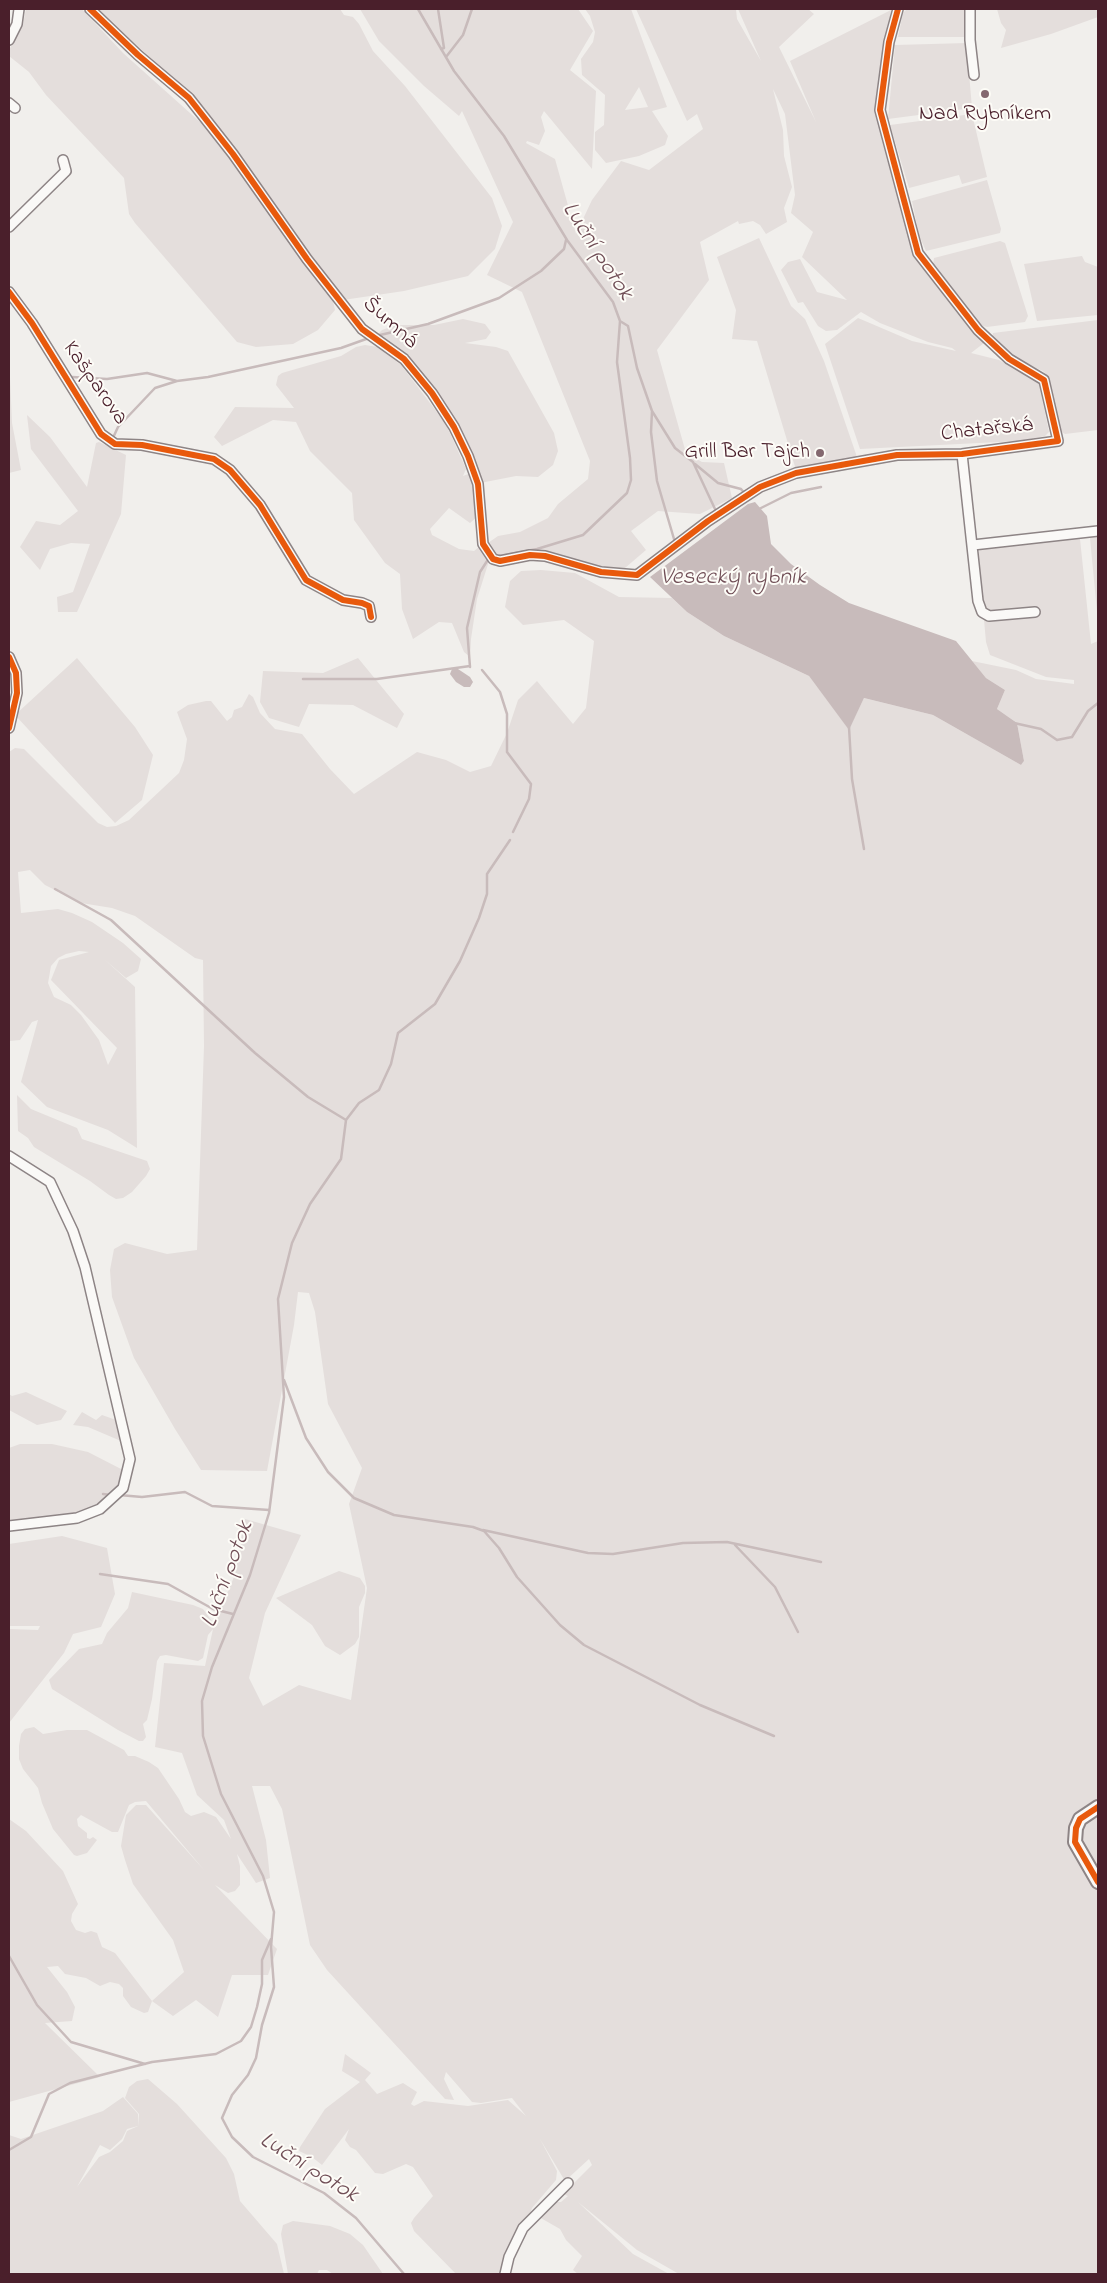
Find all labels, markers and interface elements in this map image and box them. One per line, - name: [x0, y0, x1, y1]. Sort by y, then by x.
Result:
- marker: Nad Rybníkem: [979, 88, 991, 100]
- place label: Nad Rybníkem: [919, 102, 1051, 128]
- water label: Luční potok: [554, 198, 638, 306]
- street label: Šumná: [356, 292, 422, 356]
- street label: Kašparova: [56, 337, 132, 431]
- street label: Chatařská: [940, 413, 1034, 449]
- place label: Grill Bar Tajch: [684, 440, 810, 466]
- marker: Grill Bar Tajch: [814, 447, 826, 459]
- water label: Vesecký rybník: [660, 565, 806, 593]
- water label: Luční potok: [196, 1518, 262, 1632]
- water label: Luční potok: [253, 2127, 363, 2211]

